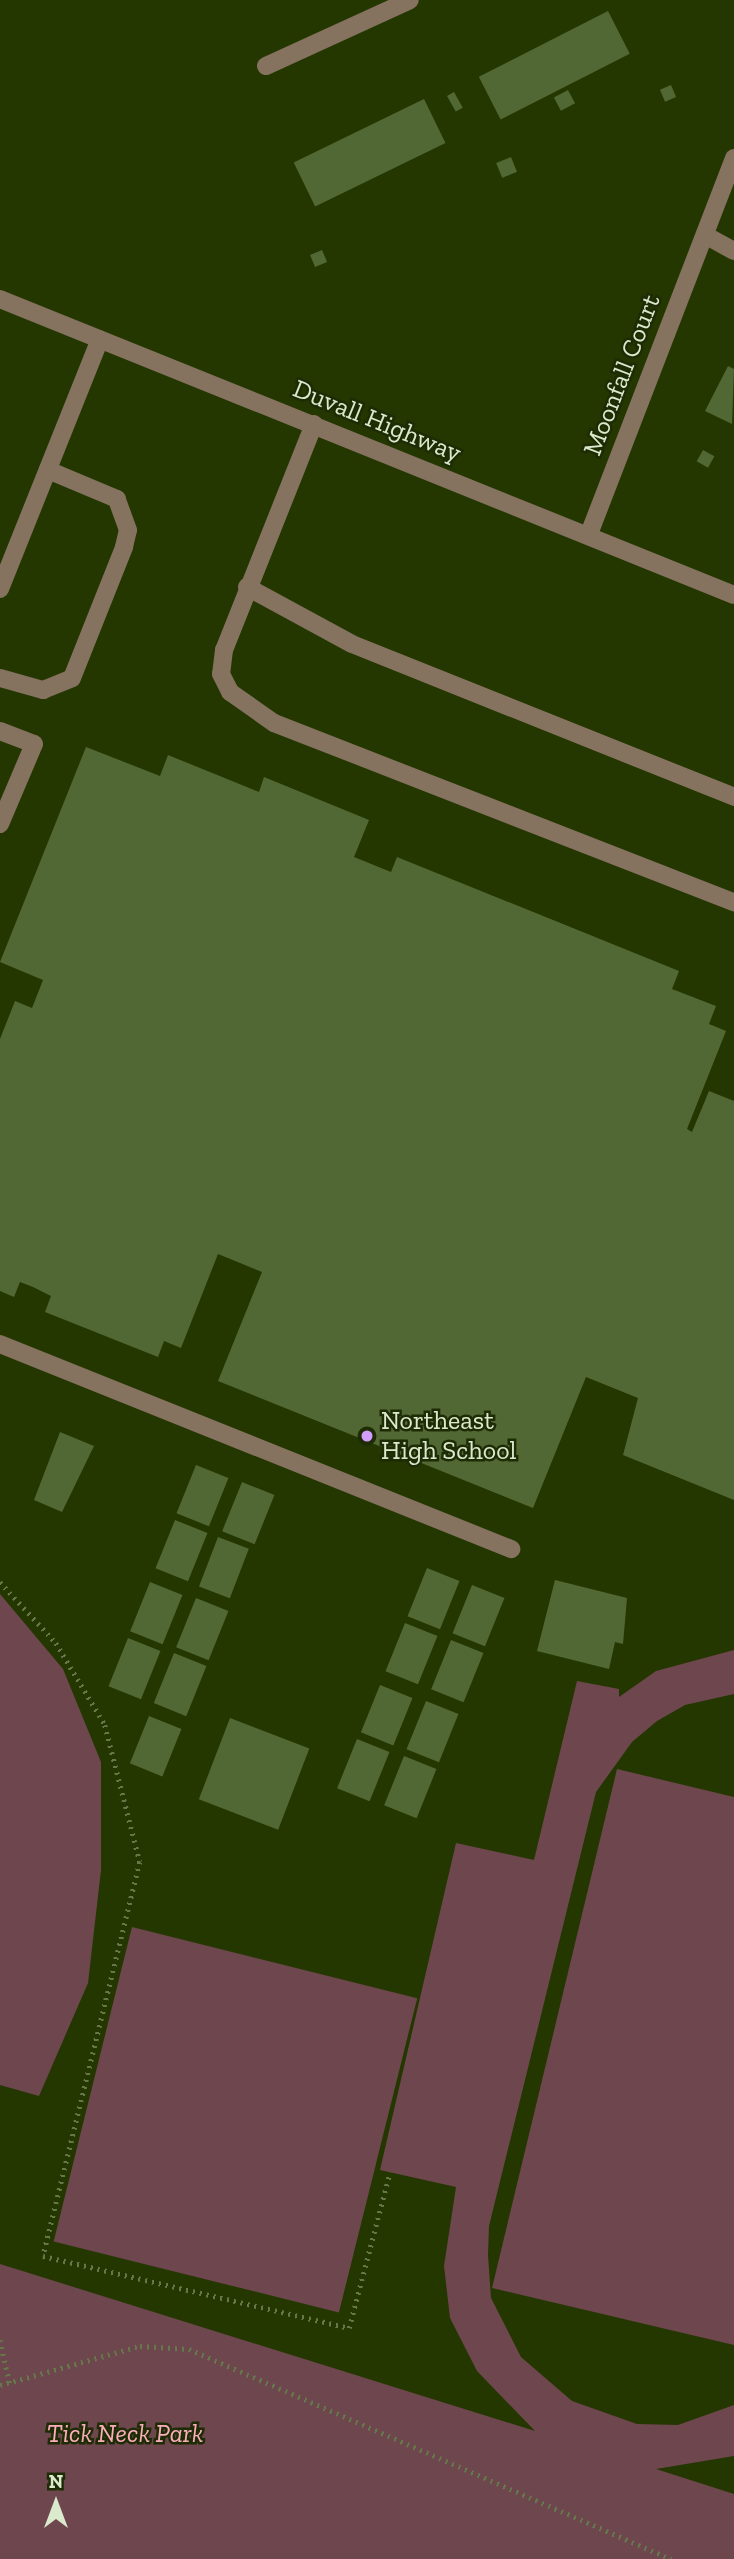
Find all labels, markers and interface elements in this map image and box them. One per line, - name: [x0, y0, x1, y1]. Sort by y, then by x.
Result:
- street label: Moonfall Court: [577, 290, 667, 460]
- street label: Duvall Highway: [288, 373, 466, 469]
- place label: Northeast High School: [381, 1405, 517, 1466]
- marker: Northeast High School: [359, 1428, 375, 1444]
- park label: Tick Neck Park: [46, 2418, 204, 2450]
- north arrow: [21, 2468, 91, 2538]
- text: N: [49, 2470, 63, 2493]

